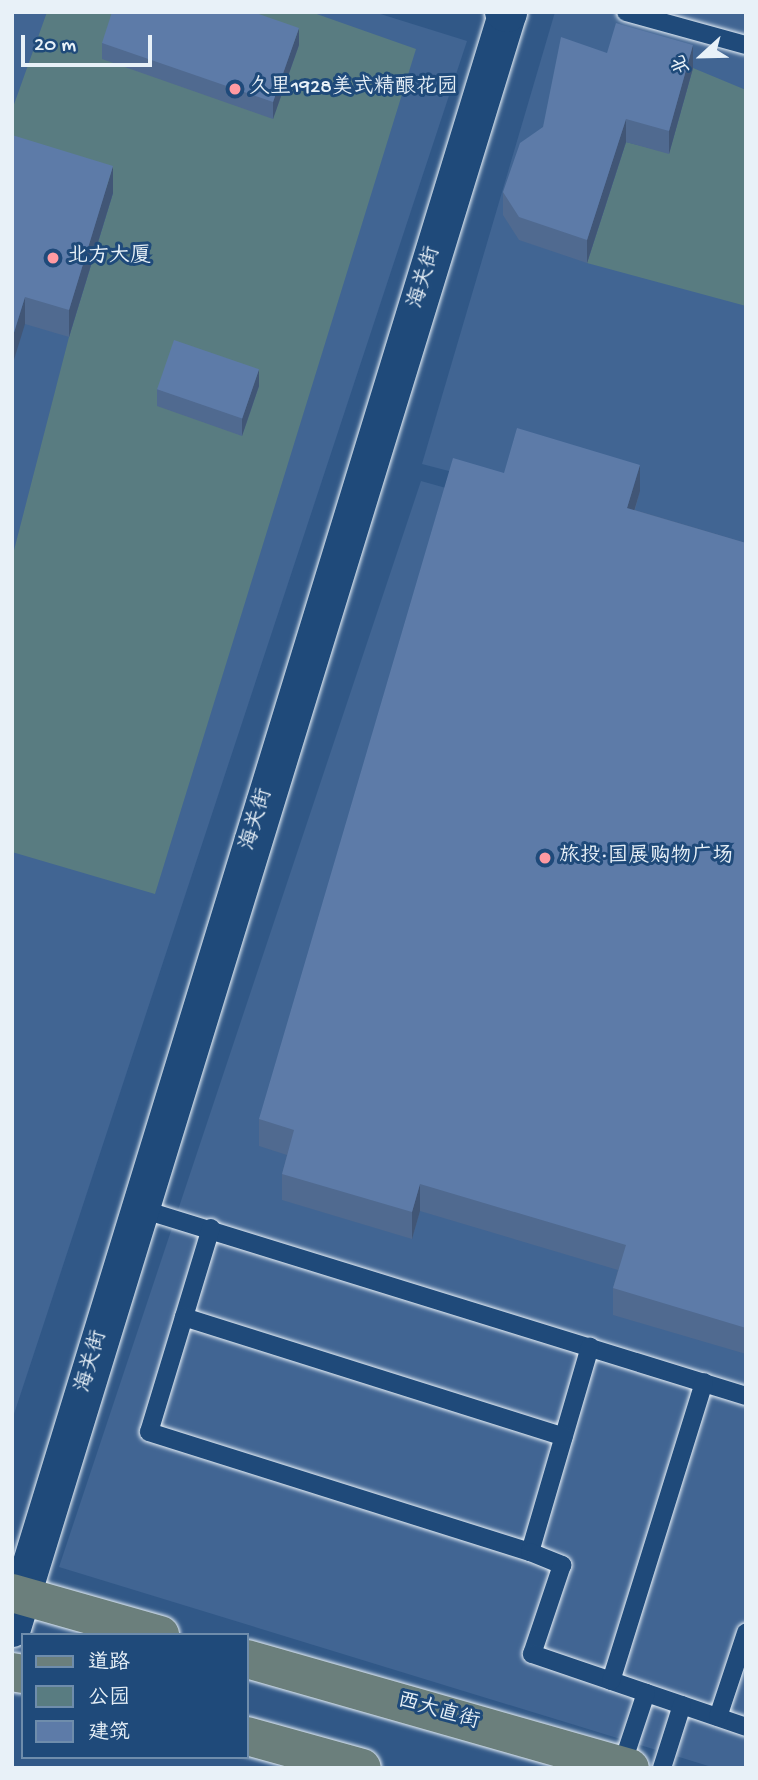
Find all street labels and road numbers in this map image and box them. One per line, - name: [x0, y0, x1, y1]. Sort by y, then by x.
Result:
- street label: 海关街: [405, 244, 447, 312]
- street label: 海关街: [237, 786, 279, 854]
- street label: 海关街: [72, 1328, 114, 1396]
- street label: 西大直街: [394, 1689, 482, 1737]

